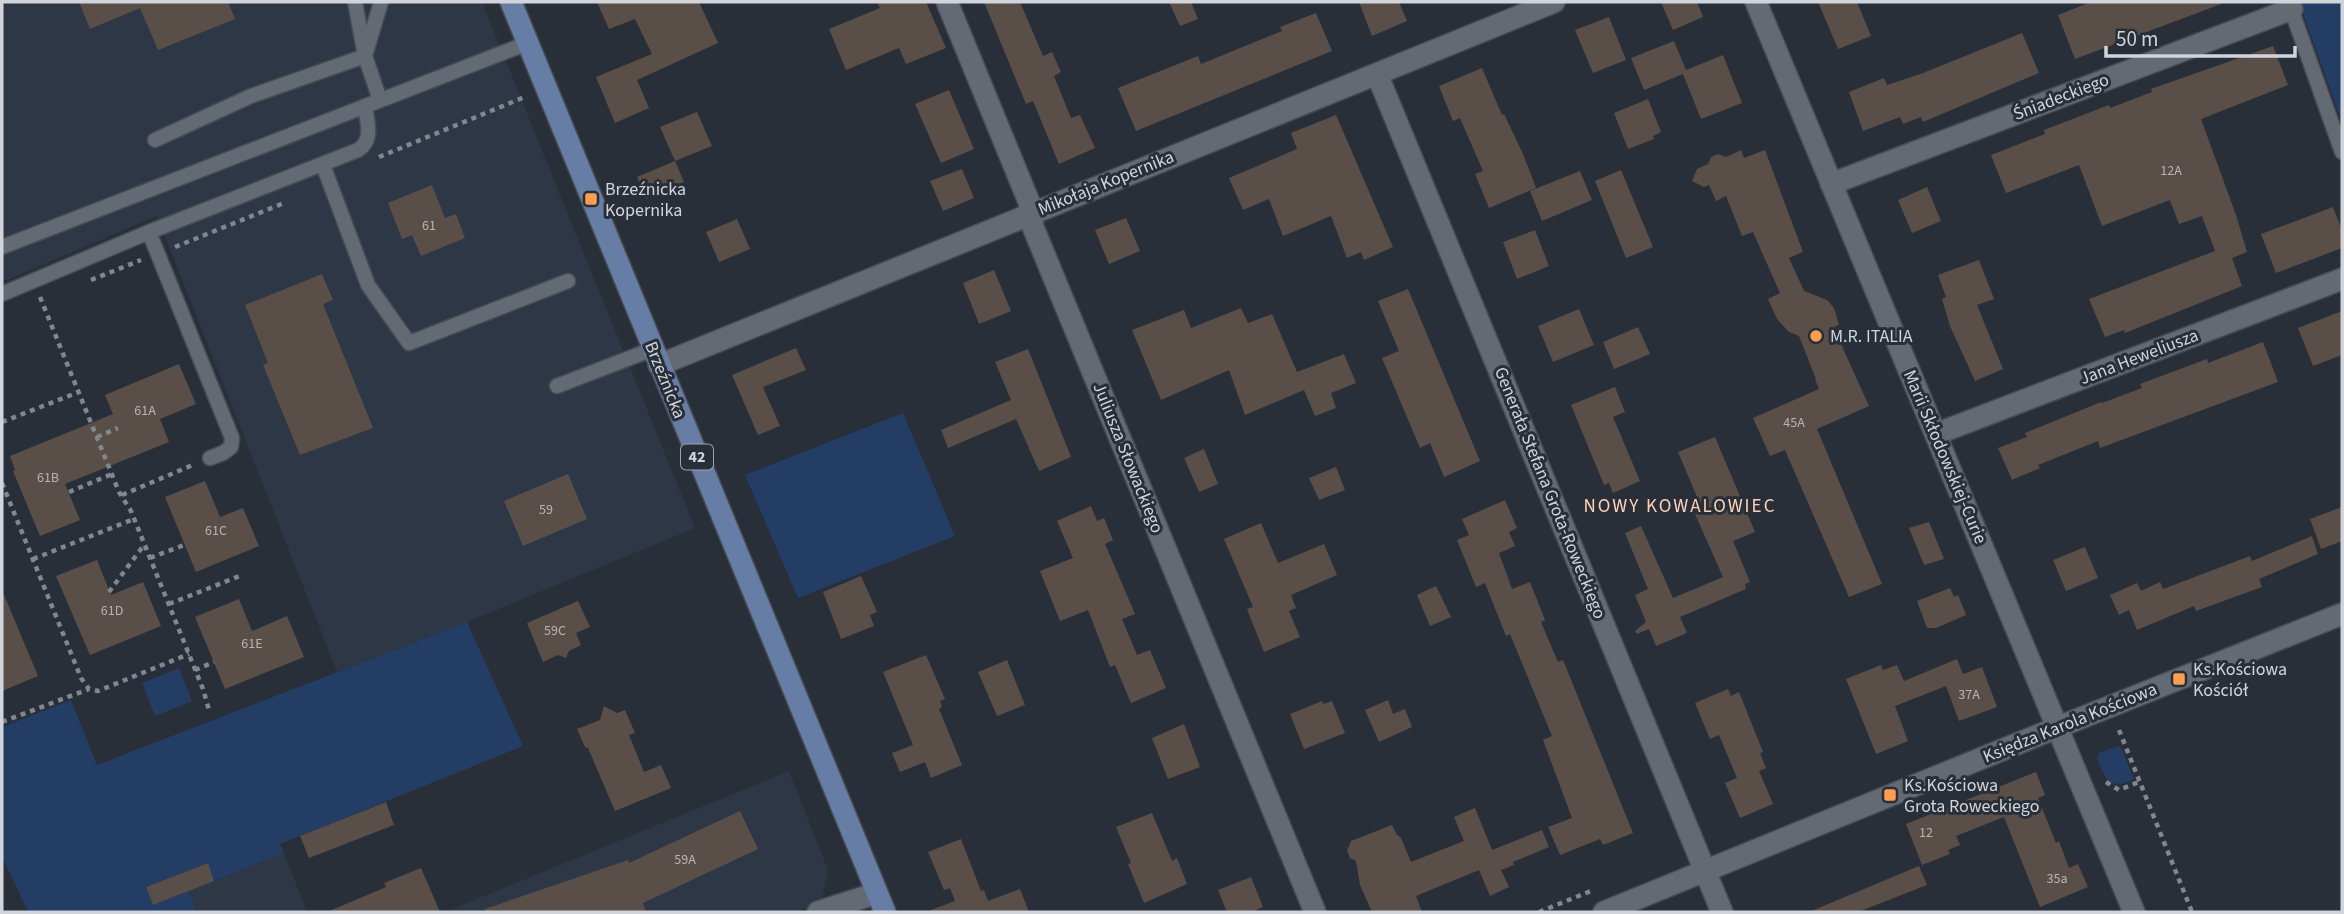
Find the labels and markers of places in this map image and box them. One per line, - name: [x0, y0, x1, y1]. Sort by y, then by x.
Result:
- place label: Brzeźnicka Kopernika: [605, 177, 686, 223]
- marker: Brzeźnicka Kopernika: [583, 191, 599, 207]
- place label: M.R. ITALIA: [1830, 324, 1913, 349]
- marker: M.R. ITALIA: [1808, 328, 1824, 344]
- place label: Ks.Kościowa Kościół: [2193, 657, 2287, 703]
- marker: Ks.Kościowa Kościół: [2171, 671, 2187, 687]
- place label: Ks.Kościowa Grota Roweckiego: [1904, 773, 2039, 819]
- marker: Ks.Kościowa Grota Roweckiego: [1882, 787, 1898, 803]

